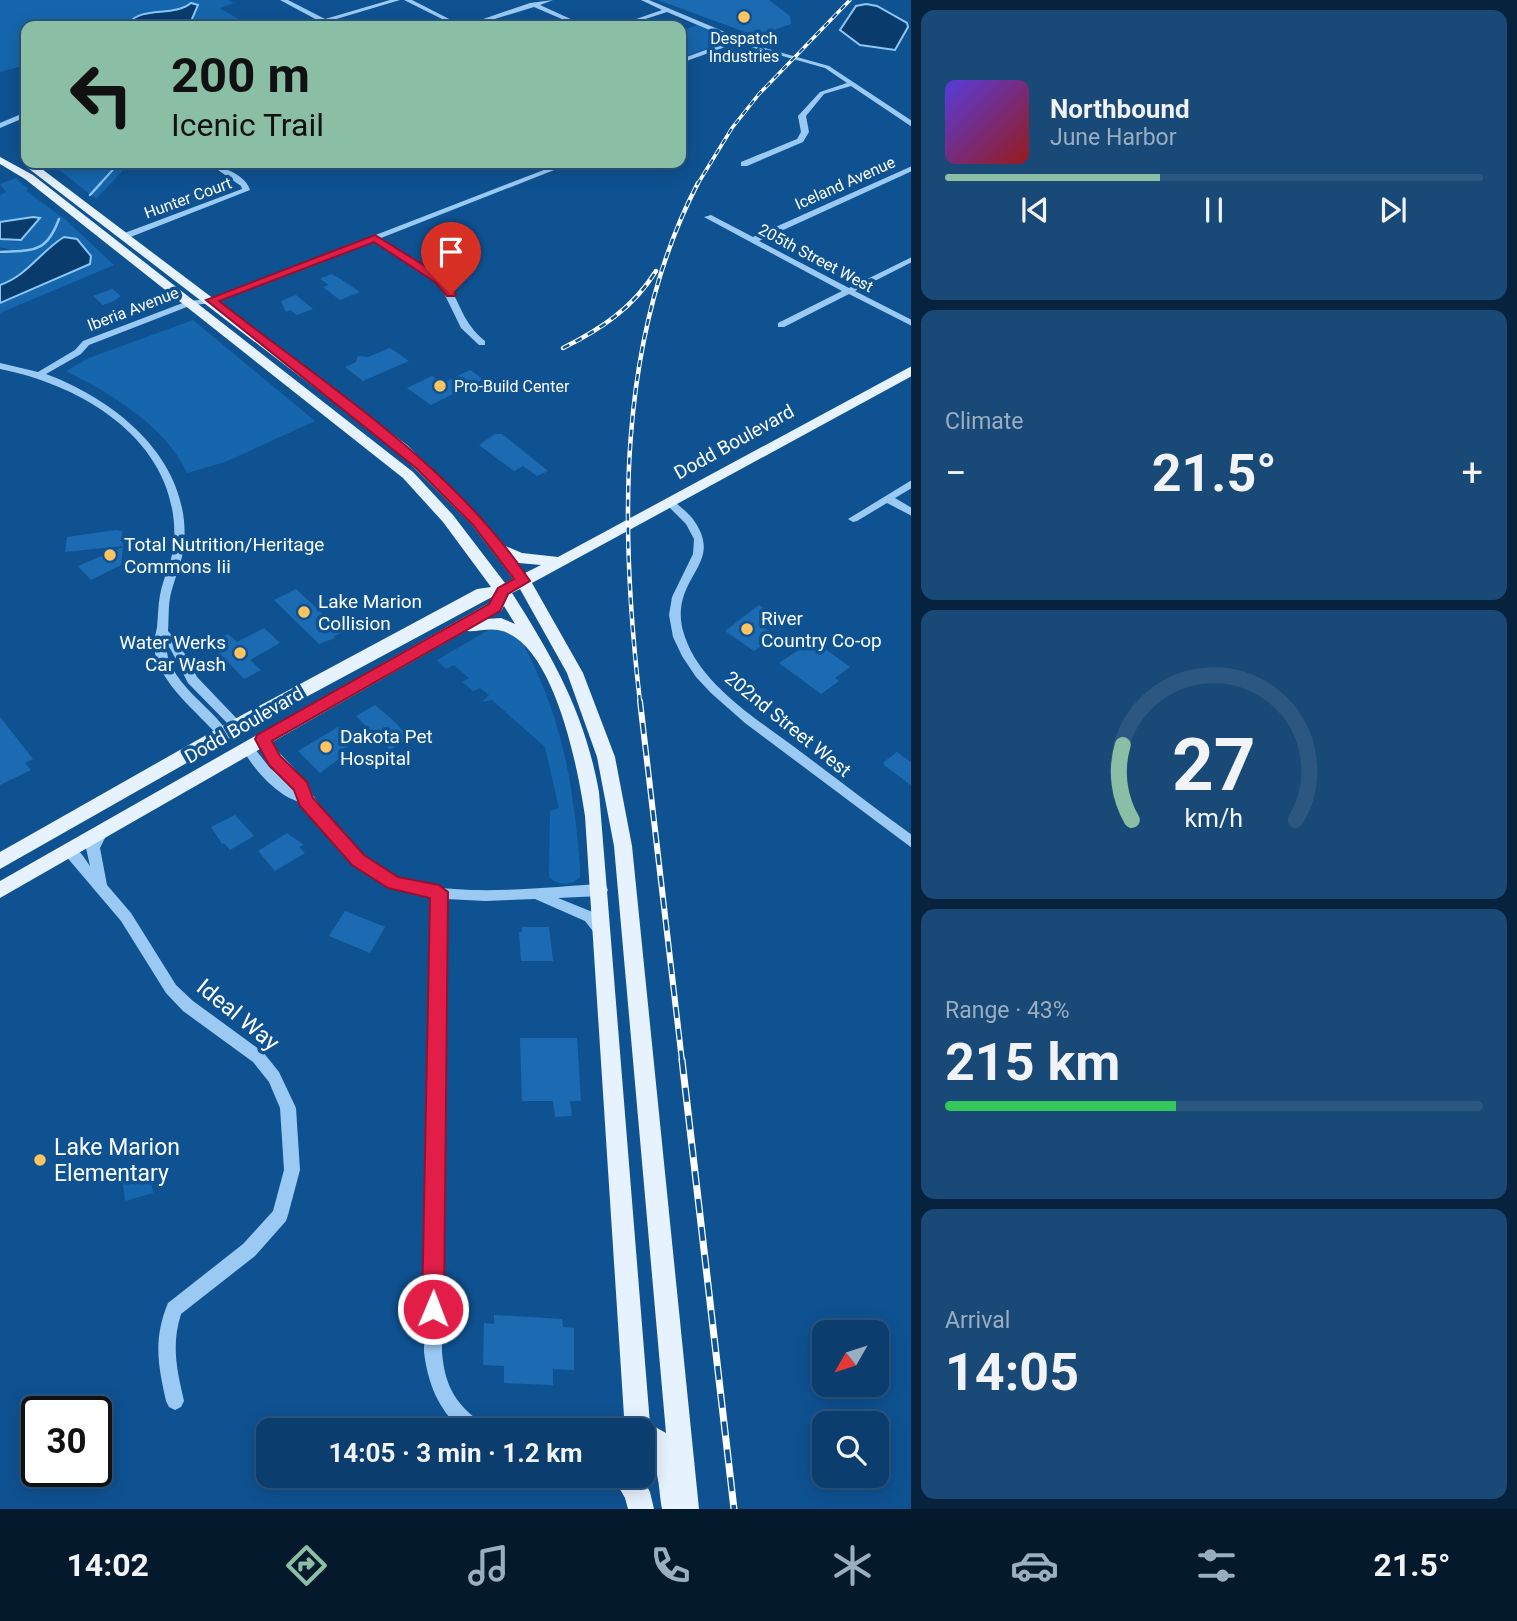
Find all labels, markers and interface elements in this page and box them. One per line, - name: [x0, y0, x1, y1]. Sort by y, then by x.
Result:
- marker: Despatch Industries: [736, 9, 752, 25]
- place label: Despatch Industries: [709, 29, 779, 66]
- text: 200 m: [171, 47, 310, 104]
- icon: left: [56, 49, 147, 140]
- text: Northbound: [1050, 94, 1190, 124]
- text: Icenic Trail: [171, 106, 324, 144]
- text: June Harbor: [1050, 124, 1177, 151]
- street label: Iceland Avenue: [792, 152, 898, 214]
- street label: Hunter Court: [142, 173, 234, 223]
- icon: previous: [1016, 191, 1054, 229]
- icon: pause: [1195, 191, 1233, 229]
- icon: next: [1374, 191, 1412, 229]
- street label: 205th Street West: [755, 220, 877, 296]
- pin: [421, 222, 481, 294]
- icon: arrive: [432, 233, 470, 271]
- street label: Iberia Avenue: [85, 283, 181, 335]
- place label: Pro-Build Center: [454, 377, 570, 396]
- marker: Pro-Build Center: [432, 378, 448, 394]
- street label: Dodd Boulevard: [670, 400, 798, 484]
- text: Climate: [945, 408, 1024, 435]
- text: 21.5°: [1152, 443, 1277, 504]
- text: −: [945, 451, 967, 495]
- text: +: [1461, 451, 1483, 495]
- place label: Total Nutrition/Heritage Commons Iii: [124, 533, 324, 578]
- marker: Total Nutrition/Heritage Commons Iii: [102, 547, 118, 563]
- place label: Lake Marion Collision: [318, 590, 422, 635]
- marker: Lake Marion Collision: [296, 604, 312, 620]
- place label: River Country Co-op: [761, 607, 882, 652]
- marker: River Country Co-op: [739, 621, 755, 637]
- place label: Water Werks Car Wash: [119, 631, 226, 676]
- marker: Water Werks Car Wash: [232, 645, 248, 661]
- street label: 202nd Street West: [720, 666, 856, 782]
- street label: Dodd Boulevard: [180, 682, 308, 768]
- text: 27: [1172, 723, 1256, 809]
- place label: Dakota Pet Hospital: [340, 725, 433, 770]
- marker: Dakota Pet Hospital: [318, 739, 334, 755]
- text: km/h: [1185, 804, 1243, 833]
- street label: Ideal Way: [191, 974, 285, 1057]
- text: Range · 43%: [945, 997, 1070, 1024]
- text: 215 km: [945, 1032, 1120, 1093]
- place label: Lake Marion Elementary: [54, 1134, 180, 1187]
- marker: Lake Marion Elementary: [32, 1152, 48, 1168]
- position arrow: [396, 1272, 470, 1346]
- text: Arrival: [945, 1307, 1010, 1334]
- north arrow: [812, 1320, 889, 1396]
- map controls: [812, 1320, 889, 1488]
- text: 14:05: [945, 1342, 1079, 1403]
- speed limit sign: 30: [21, 1396, 112, 1487]
- button: search: [812, 1411, 889, 1488]
- text: 14:05 · 3 min · 1.2 km: [328, 1438, 583, 1468]
- icon: directions: [282, 1541, 331, 1590]
- icon: music: [464, 1541, 513, 1590]
- icon: phone: [646, 1541, 695, 1590]
- icon: climate: [828, 1541, 877, 1590]
- icon: car: [1010, 1541, 1059, 1590]
- icon: filters: [1192, 1541, 1241, 1590]
- text: 14:02: [66, 1546, 149, 1584]
- text: 21.5°: [1374, 1546, 1450, 1584]

